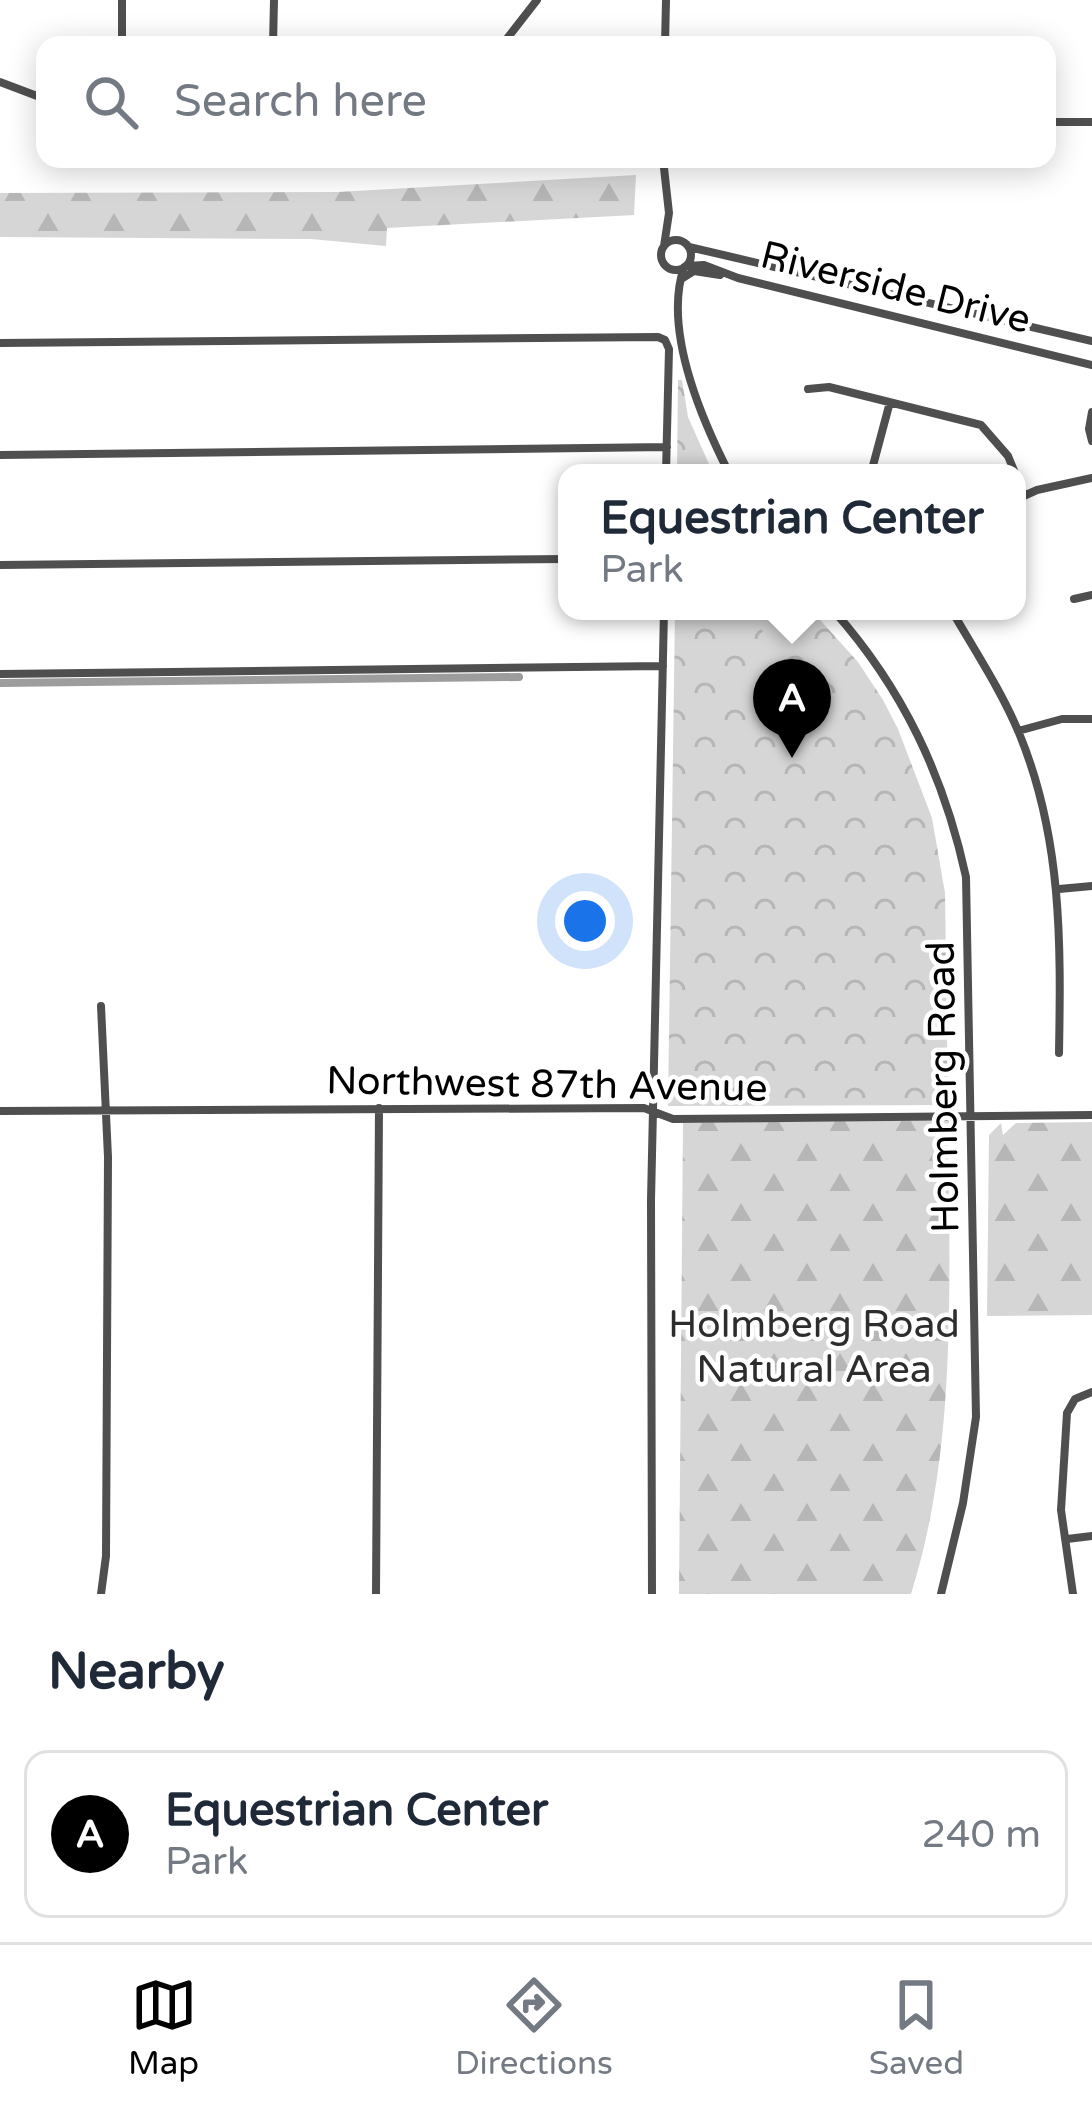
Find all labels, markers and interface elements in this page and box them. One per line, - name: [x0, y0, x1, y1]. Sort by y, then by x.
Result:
- search box: [36, 36, 1056, 168]
- icon: search: [78, 69, 144, 135]
- text: Search here: [174, 75, 427, 129]
- street label: Riverside Drive: [756, 231, 1035, 344]
- popup: [558, 464, 1026, 620]
- text: Equestrian Center: [600, 492, 984, 546]
- text: Park: [600, 546, 684, 593]
- pin: A: [753, 659, 831, 758]
- your location: [555, 891, 615, 951]
- street label: Holmberg Road: [917, 941, 970, 1233]
- street label: Northwest 87th Avenue: [326, 1057, 768, 1112]
- park label: Holmberg Road Natural Area: [668, 1301, 960, 1393]
- text: Nearby: [48, 1641, 225, 1703]
- text: Equestrian Center: [165, 1784, 548, 1838]
- text: A: [75, 1811, 105, 1858]
- text: 240 m: [922, 1811, 1041, 1858]
- text: Park: [165, 1838, 248, 1885]
- tab: Map: [128, 1972, 199, 2083]
- tab: Directions: [455, 1972, 613, 2083]
- tab: Saved: [869, 1972, 964, 2083]

